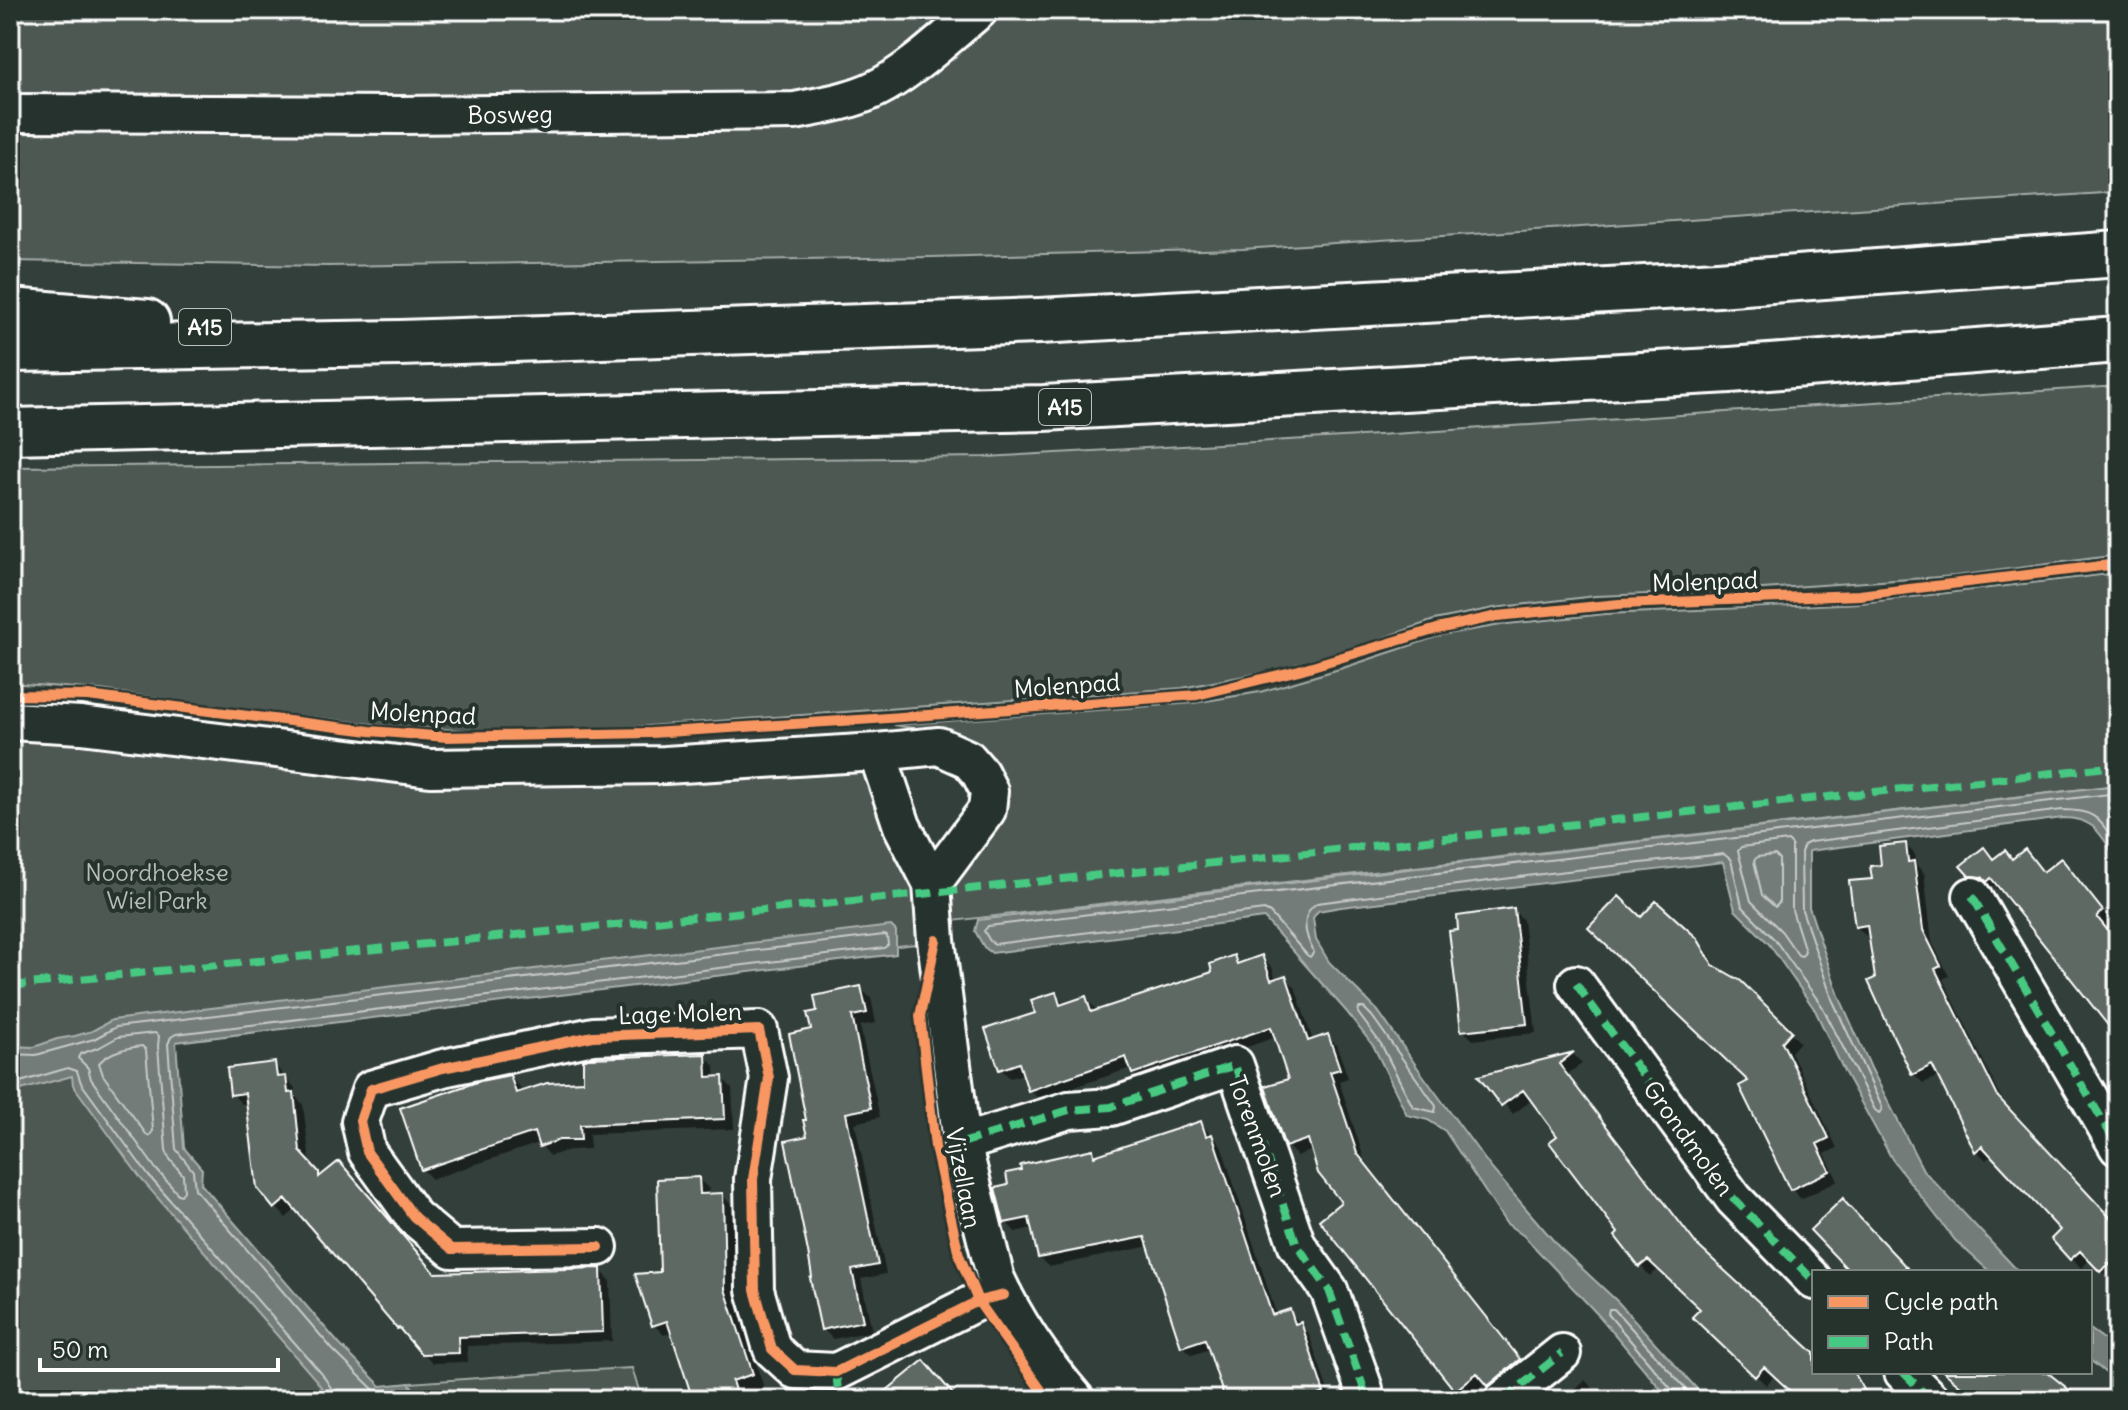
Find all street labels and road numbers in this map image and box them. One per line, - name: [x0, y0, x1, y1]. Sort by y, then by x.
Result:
- street label: Bosweg: [467, 98, 553, 130]
- road number: A15: [179, 309, 231, 345]
- road number: A15: [1039, 389, 1091, 425]
- street label: Molenpad: [1651, 564, 1759, 598]
- street label: Molenpad: [1013, 666, 1121, 704]
- street label: Molenpad: [369, 695, 477, 731]
- street label: Lage Molen: [618, 996, 742, 1030]
- street label: Torenmolen: [1222, 1071, 1294, 1201]
- street label: Grondmolen: [1637, 1075, 1741, 1202]
- street label: Vijzellaan: [940, 1125, 988, 1231]

